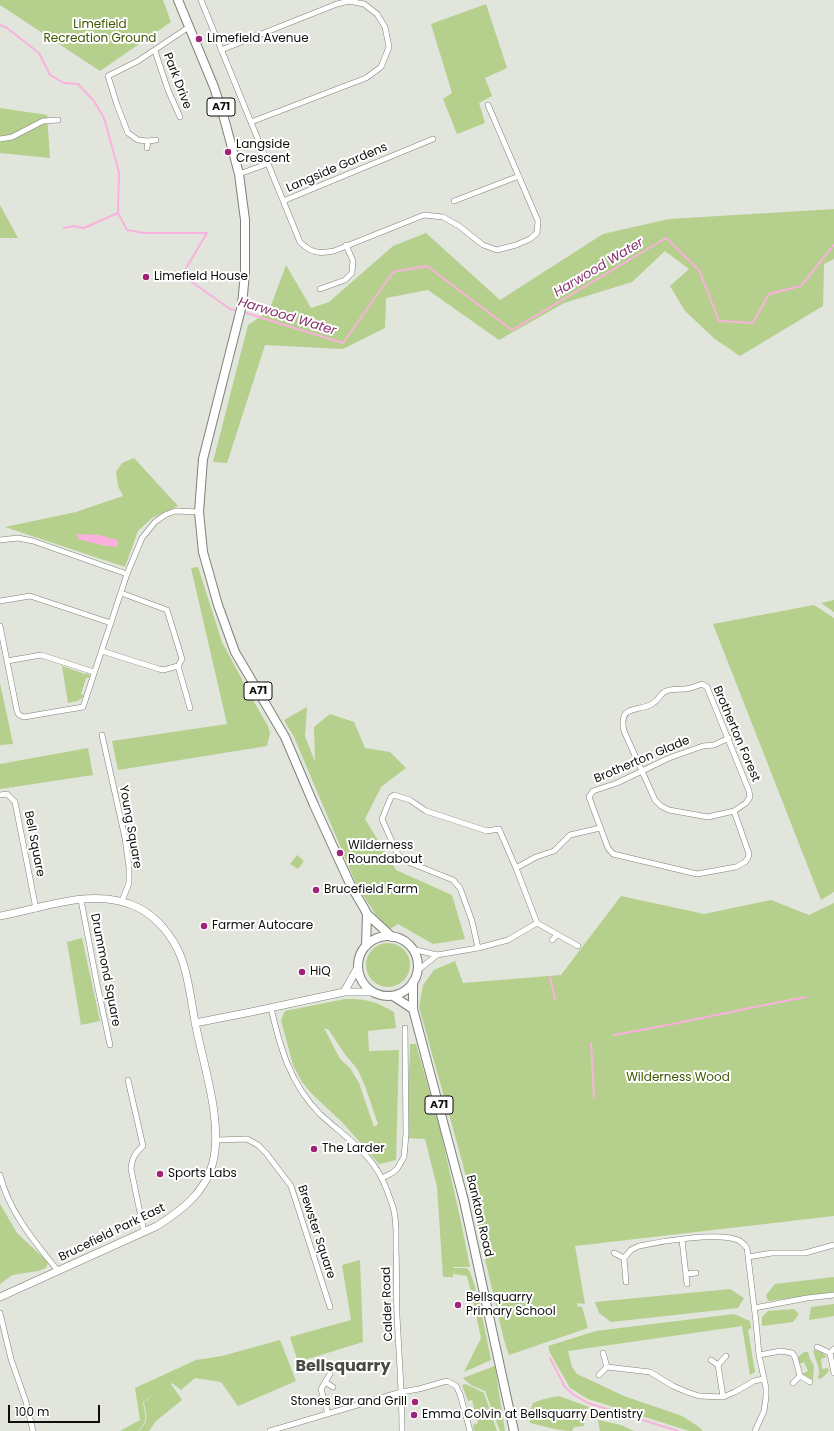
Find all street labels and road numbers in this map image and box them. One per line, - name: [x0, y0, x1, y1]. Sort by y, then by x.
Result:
- street label: Park Drive: [160, 51, 194, 111]
- road number: A71: [207, 98, 235, 116]
- street label: Langside Gardens: [284, 140, 390, 196]
- road number: A71: [244, 682, 272, 700]
- street label: Brotherton Forest: [709, 684, 763, 784]
- street label: Brotherton Glade: [592, 733, 692, 787]
- street label: Young Square: [116, 784, 144, 870]
- street label: Bell Square: [21, 810, 47, 878]
- street label: Drummond Square: [87, 912, 123, 1028]
- road number: A71: [425, 1096, 453, 1114]
- street label: Bankton Road: [463, 1174, 495, 1258]
- street label: Brewster Square: [294, 1183, 338, 1281]
- street label: Brucefield Park East: [56, 1201, 168, 1265]
- street label: Calder Road: [379, 1266, 397, 1342]

